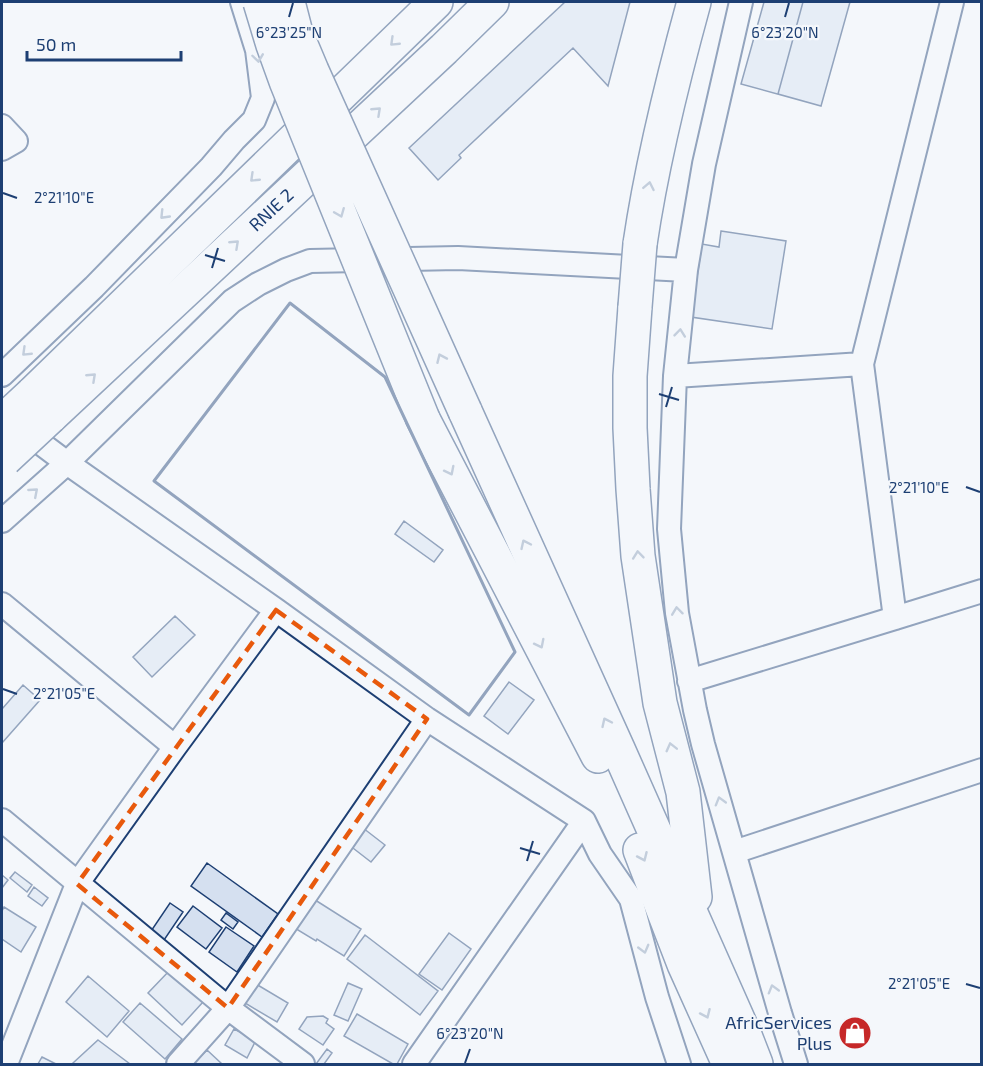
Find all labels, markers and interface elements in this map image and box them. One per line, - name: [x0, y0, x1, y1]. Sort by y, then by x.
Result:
- text: 6°23'25"N: [256, 23, 322, 41]
- text: 6°23'20"N: [751, 23, 819, 41]
- scale bar: [27, 24, 182, 62]
- text: 50 m: [36, 33, 76, 55]
- one-way arrow: [390, 35, 401, 46]
- one-way arrow: [251, 53, 264, 62]
- one-way arrow: [370, 107, 381, 118]
- one-way arrow: [251, 171, 261, 182]
- one-way arrow: [642, 182, 655, 192]
- street label: RNIE 2: [244, 183, 298, 235]
- text: 2°21'10"E: [34, 188, 94, 206]
- one-way arrow: [161, 207, 172, 218]
- one-way arrow: [333, 207, 345, 218]
- one-way arrow: [228, 240, 238, 251]
- one-way arrow: [673, 328, 686, 337]
- one-way arrow: [22, 345, 32, 356]
- one-way arrow: [436, 353, 448, 364]
- one-way arrow: [85, 374, 96, 385]
- one-way arrow: [443, 464, 455, 475]
- text: 2°21'10"E: [889, 478, 949, 496]
- one-way arrow: [27, 488, 38, 499]
- one-way arrow: [521, 540, 533, 551]
- one-way arrow: [632, 550, 645, 559]
- one-way arrow: [671, 606, 684, 615]
- one-way arrow: [533, 637, 545, 648]
- text: 2°21'05"E: [33, 684, 95, 702]
- one-way arrow: [602, 717, 614, 728]
- one-way arrow: [666, 742, 679, 752]
- one-way arrow: [715, 796, 727, 807]
- one-way arrow: [636, 851, 648, 862]
- one-way arrow: [637, 944, 650, 954]
- text: 2°21'05"E: [888, 974, 950, 992]
- one-way arrow: [768, 984, 780, 994]
- one-way arrow: [699, 1008, 711, 1019]
- place label: AfricServices Plus: [725, 1011, 832, 1054]
- shop icon: AfricServices Plus: [837, 1015, 873, 1051]
- text: 6°23'20"N: [436, 1024, 504, 1042]

